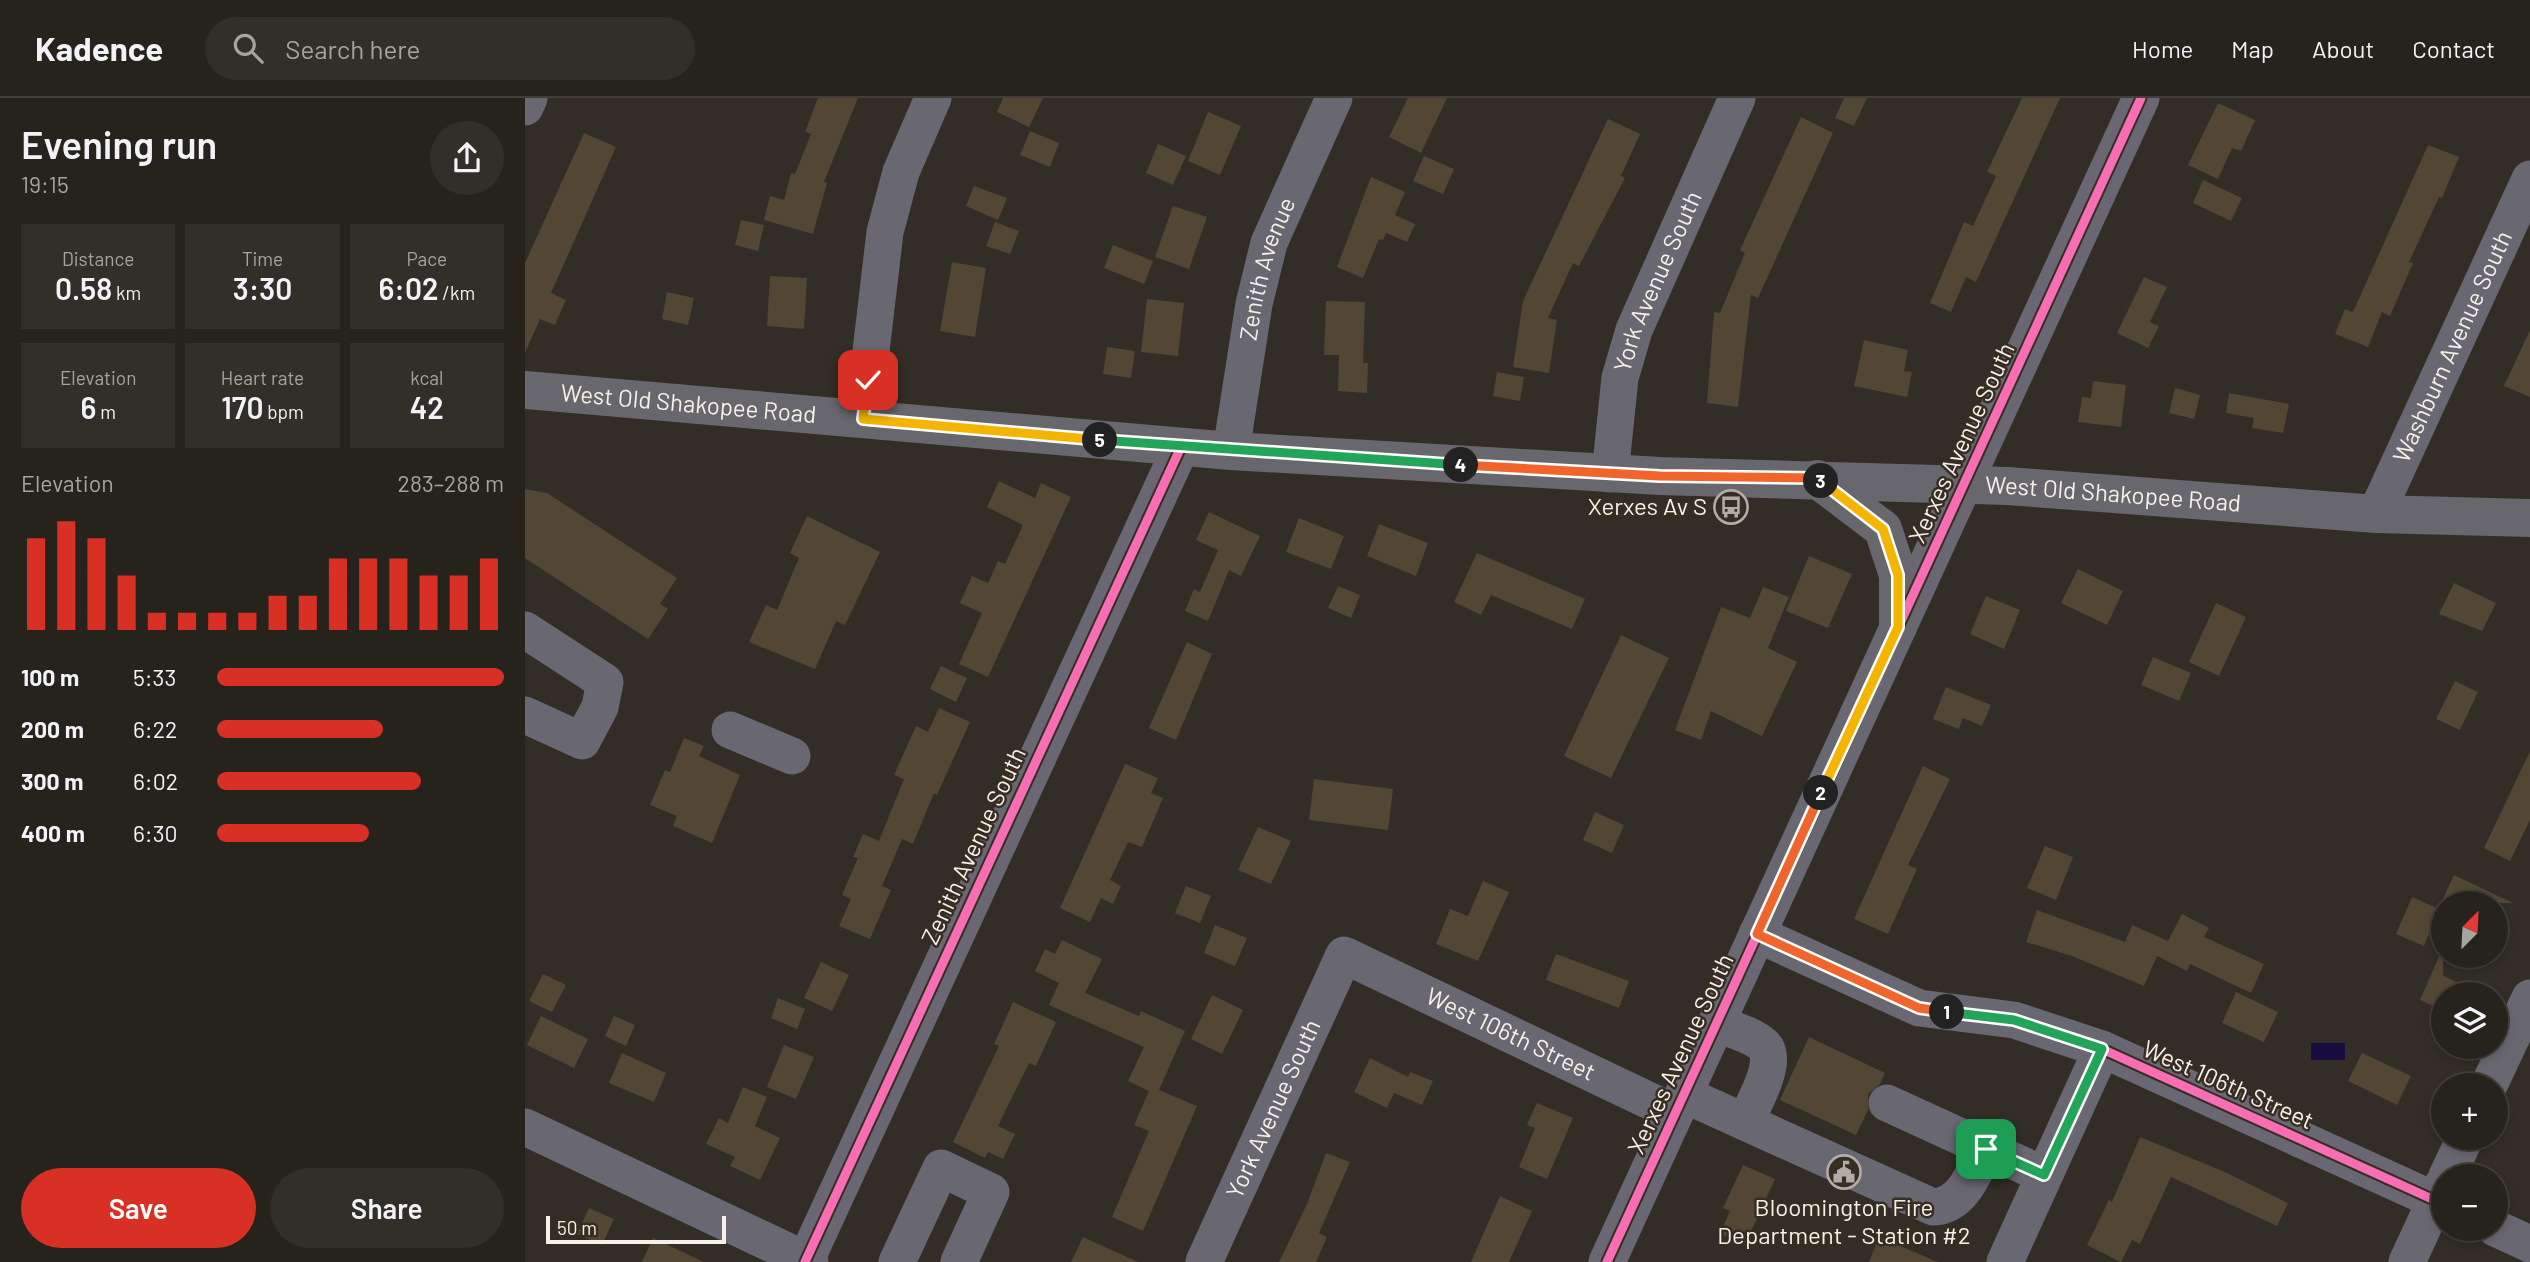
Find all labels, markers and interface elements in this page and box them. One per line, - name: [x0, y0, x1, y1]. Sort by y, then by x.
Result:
- search box: [205, 17, 695, 80]
- text: Kadence: [35, 28, 163, 68]
- icon: search: [229, 29, 267, 67]
- text: Search here: [285, 33, 420, 64]
- text: Home: [2132, 34, 2193, 63]
- text: Map: [2231, 34, 2274, 63]
- text: About: [2312, 34, 2374, 63]
- text: Contact: [2412, 34, 2495, 63]
- text: Evening run: [21, 121, 217, 167]
- button: share: [430, 121, 504, 195]
- text: 19:15: [21, 170, 69, 198]
- street label: York Avenue South: [1607, 186, 1707, 375]
- street label: Zenith Avenue: [1233, 192, 1301, 342]
- street label: Washburn Avenue South: [2386, 226, 2517, 467]
- text: Distance: [62, 247, 134, 270]
- text: Time: [242, 247, 283, 270]
- text: Pace: [406, 247, 447, 270]
- text: 0.58: [55, 270, 112, 306]
- text: 3:30: [233, 270, 292, 306]
- text: 6:02: [378, 270, 439, 306]
- text: km: [112, 281, 141, 304]
- text: /km: [439, 281, 475, 304]
- street label: Xerxes Avenue South: [1901, 338, 2020, 547]
- pin: [838, 350, 898, 410]
- icon: check: [849, 361, 887, 399]
- text: Elevation: [60, 366, 136, 389]
- text: Heart rate: [221, 366, 304, 389]
- text: kcal: [410, 366, 443, 389]
- street label: West Old Shakopee Road: [560, 377, 818, 428]
- text: 6: [80, 389, 96, 425]
- text: 170: [221, 389, 263, 425]
- text: 42: [410, 389, 444, 425]
- text: m: [96, 400, 116, 423]
- text: bpm: [263, 400, 304, 423]
- pin: 5: [1083, 422, 1117, 458]
- text: 5: [1094, 428, 1105, 451]
- pin: 4: [1443, 448, 1479, 482]
- text: 4: [1455, 453, 1466, 476]
- pin: 3: [1803, 464, 1839, 498]
- text: Elevation: [21, 469, 114, 497]
- text: 283–288 m: [398, 469, 504, 497]
- text: 3: [1815, 469, 1826, 492]
- street label: West Old Shakopee Road: [1985, 469, 2242, 517]
- bus stop icon: Xerxes Av S: [1712, 488, 1750, 526]
- place label: Xerxes Av S: [1588, 491, 1707, 520]
- text: 100 m: [21, 663, 79, 691]
- text: 5:33: [133, 663, 176, 691]
- text: 200 m: [21, 715, 84, 743]
- text: 6:22: [133, 715, 177, 743]
- street label: Zenith Avenue South: [914, 742, 1031, 949]
- text: 300 m: [21, 767, 83, 795]
- text: 6:02: [133, 767, 178, 795]
- pin: 2: [1803, 776, 1839, 810]
- text: 2: [1815, 781, 1826, 804]
- text: 400 m: [21, 819, 85, 847]
- text: 6:30: [133, 819, 177, 847]
- north arrow: [2431, 891, 2508, 968]
- map controls: [2431, 891, 2508, 1241]
- street label: Xerxes Avenue South: [1620, 949, 1739, 1158]
- street label: West 106th Street: [1422, 980, 1600, 1086]
- button: layers: [2431, 982, 2508, 1059]
- pin: 1: [1929, 995, 1965, 1030]
- text: 1: [1943, 1000, 1950, 1023]
- street label: York Avenue South: [1219, 1014, 1326, 1203]
- street label: West 106th Street: [2139, 1033, 2318, 1134]
- button: +: [2431, 1073, 2508, 1150]
- pin: [1956, 1119, 2016, 1179]
- icon: arrive: [1967, 1130, 2005, 1168]
- public building icon: Bloomington Fire Department - Station #2: [1825, 1153, 1863, 1191]
- button: −: [2431, 1164, 2508, 1241]
- button: Save: [21, 1168, 256, 1248]
- button: Share: [270, 1168, 504, 1248]
- place label: Bloomington Fire Department - Station #2: [1717, 1192, 1971, 1249]
- scale bar: [546, 1213, 726, 1245]
- text: 50 m: [557, 1216, 597, 1239]

